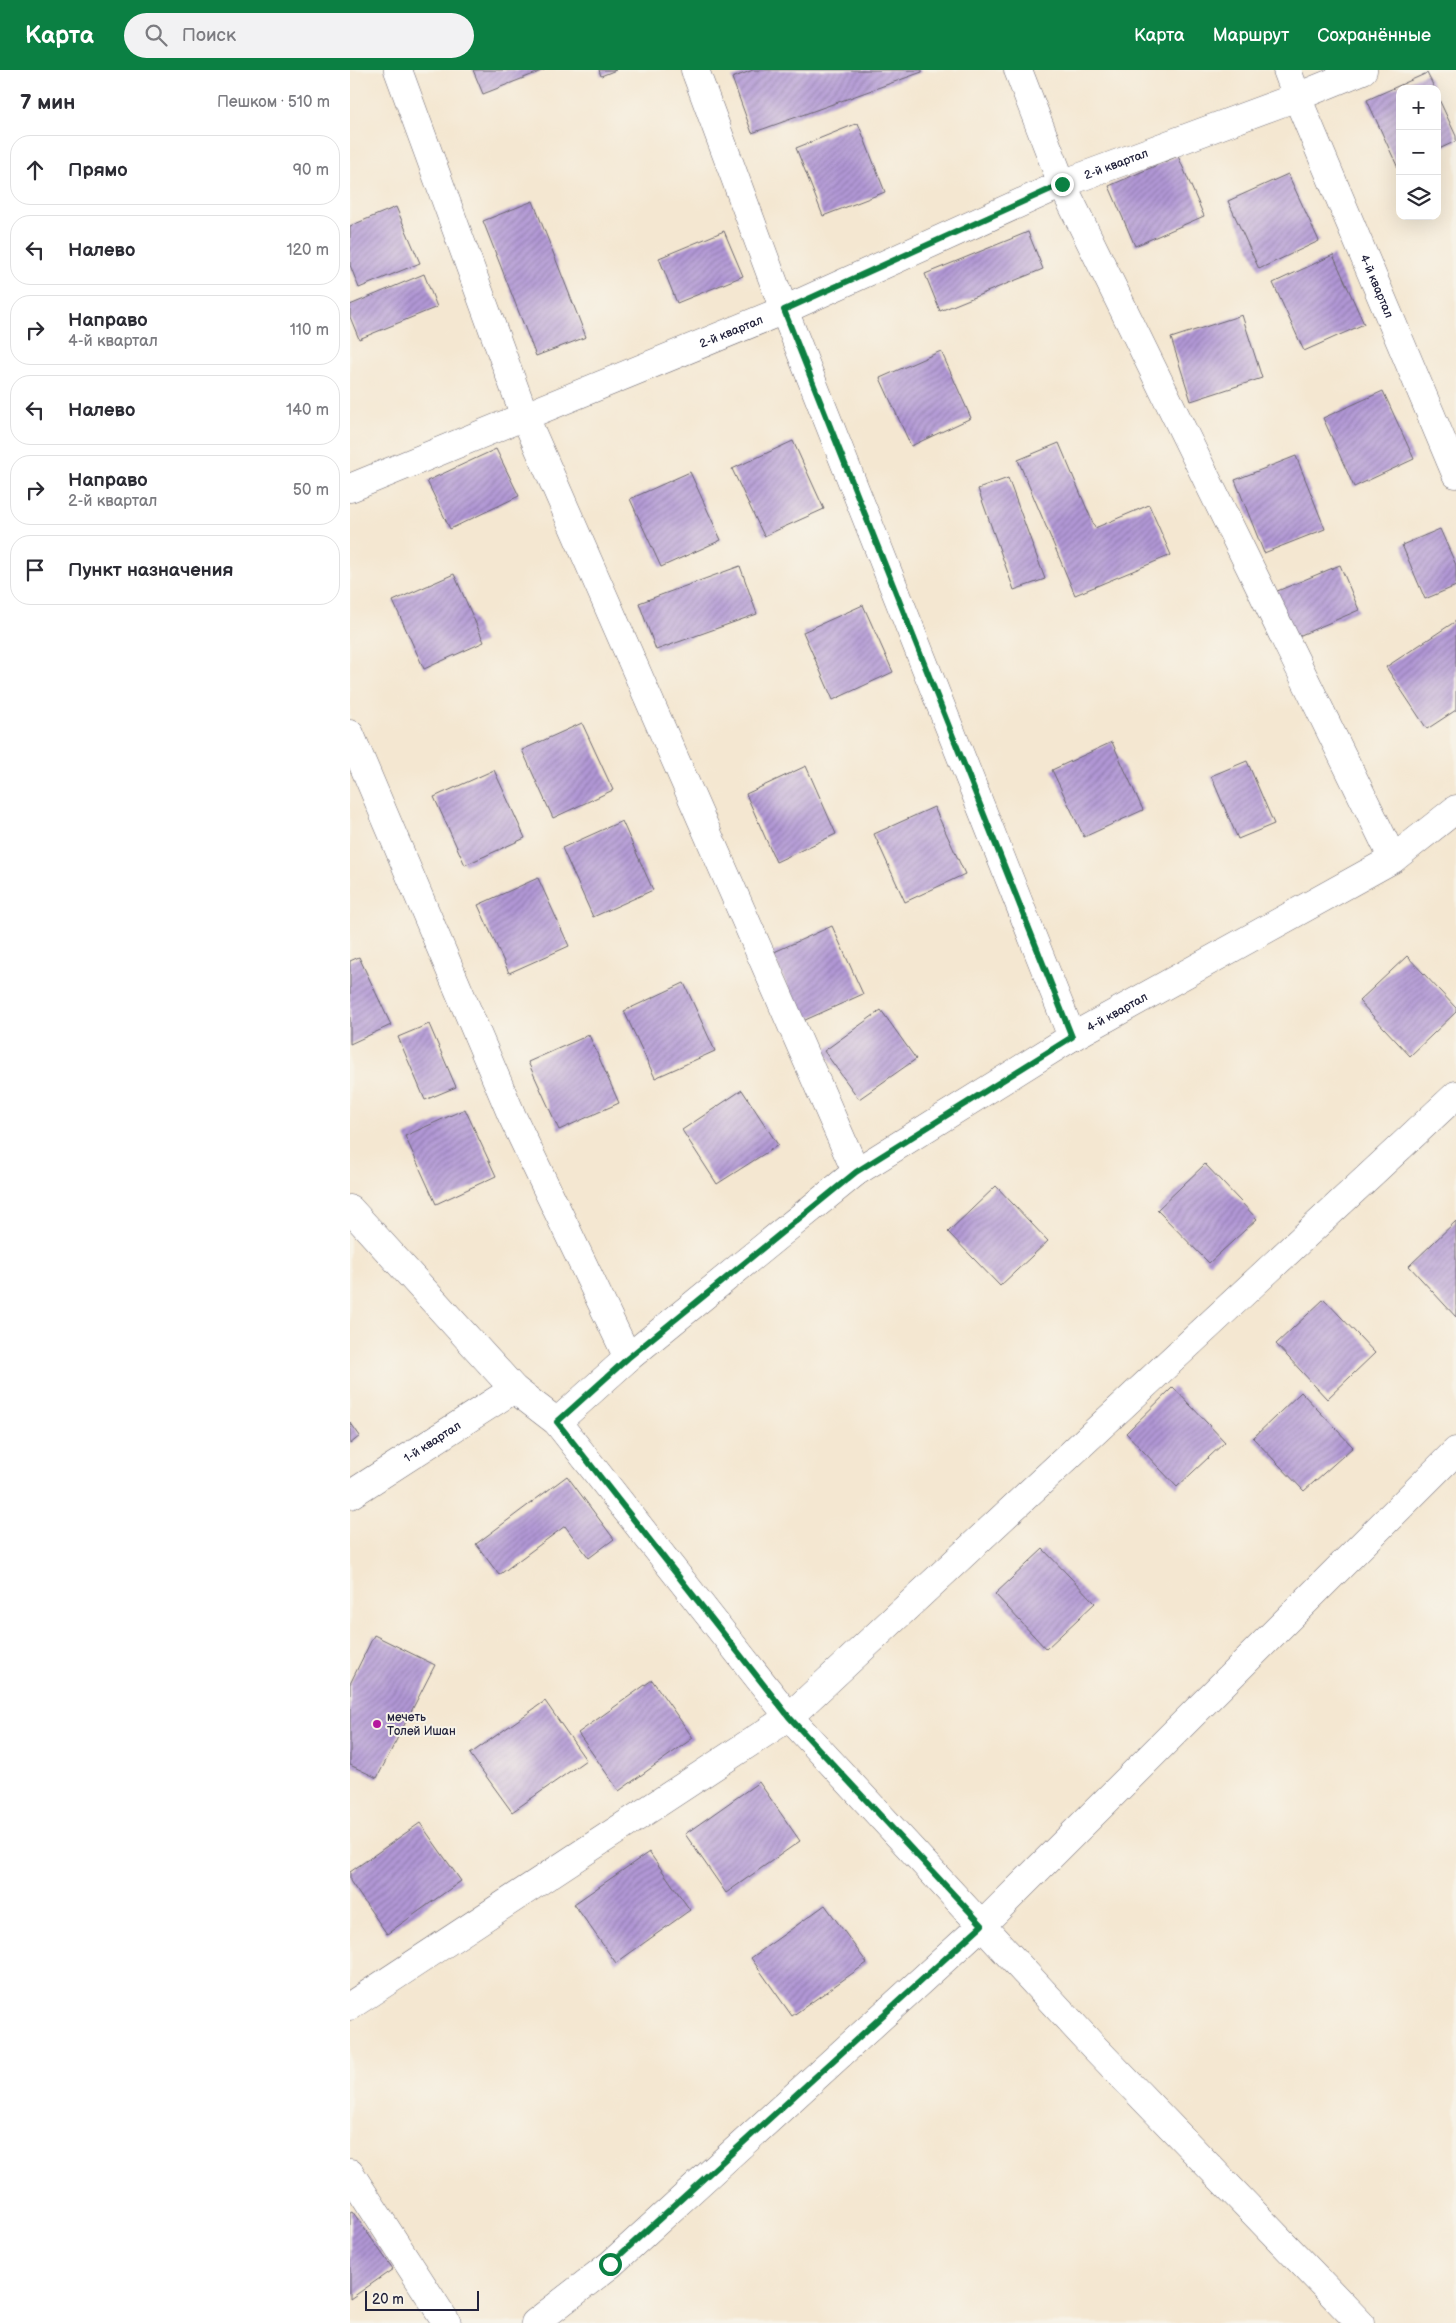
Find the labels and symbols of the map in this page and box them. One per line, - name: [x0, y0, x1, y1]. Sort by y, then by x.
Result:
- street label: 2-й квартал: [1082, 146, 1151, 183]
- route end: [1051, 173, 1074, 196]
- street label: 4-й квартал: [1356, 252, 1396, 320]
- street label: 2-й квартал: [697, 312, 765, 352]
- street label: 4-й квартал: [1084, 989, 1151, 1035]
- street label: 1-й квартал: [401, 1418, 464, 1466]
- place label: мечеть Толей Ишан: [387, 1710, 456, 1739]
- marker: мечеть Толей Ишан: [371, 1718, 383, 1730]
- route start: [599, 2253, 622, 2276]
- scale bar: [365, 2288, 479, 2311]

